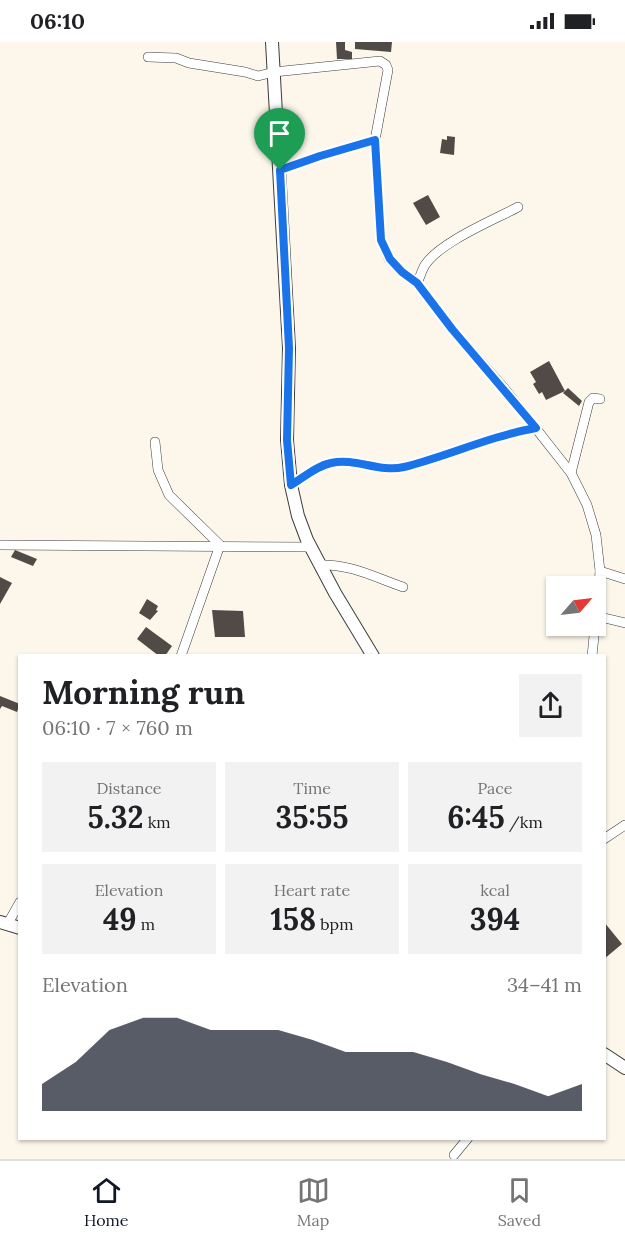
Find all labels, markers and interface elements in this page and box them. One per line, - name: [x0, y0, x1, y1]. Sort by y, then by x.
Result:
- text: 06:10: [30, 7, 85, 35]
- pin: [254, 108, 305, 170]
- icon: arrive: [263, 117, 296, 150]
- north arrow: [546, 576, 606, 636]
- map controls: [546, 576, 606, 636]
- text: Morning run: [42, 671, 245, 713]
- button: share: [519, 674, 582, 737]
- text: 06:10 · 7 × 760 m: [42, 715, 193, 740]
- text: Distance: [96, 778, 162, 798]
- text: Time: [293, 778, 331, 798]
- text: Pace: [478, 778, 512, 798]
- text: 5.32: [87, 798, 143, 836]
- text: 35:55: [276, 798, 348, 836]
- text: 6:45: [447, 798, 505, 836]
- text: km: [143, 812, 171, 832]
- text: /km: [505, 812, 543, 832]
- text: Elevation: [95, 880, 163, 900]
- text: Heart rate: [274, 880, 350, 900]
- text: kcal: [480, 880, 510, 900]
- text: 49: [103, 900, 137, 938]
- text: 158: [271, 900, 316, 938]
- text: 394: [470, 900, 520, 938]
- text: m: [137, 914, 155, 934]
- text: bpm: [316, 914, 353, 934]
- text: Elevation: [42, 972, 128, 997]
- text: 34–41 m: [507, 972, 582, 997]
- tab: Home: [84, 1174, 129, 1230]
- tab: Map: [297, 1174, 330, 1230]
- tab: Saved: [498, 1174, 541, 1230]

